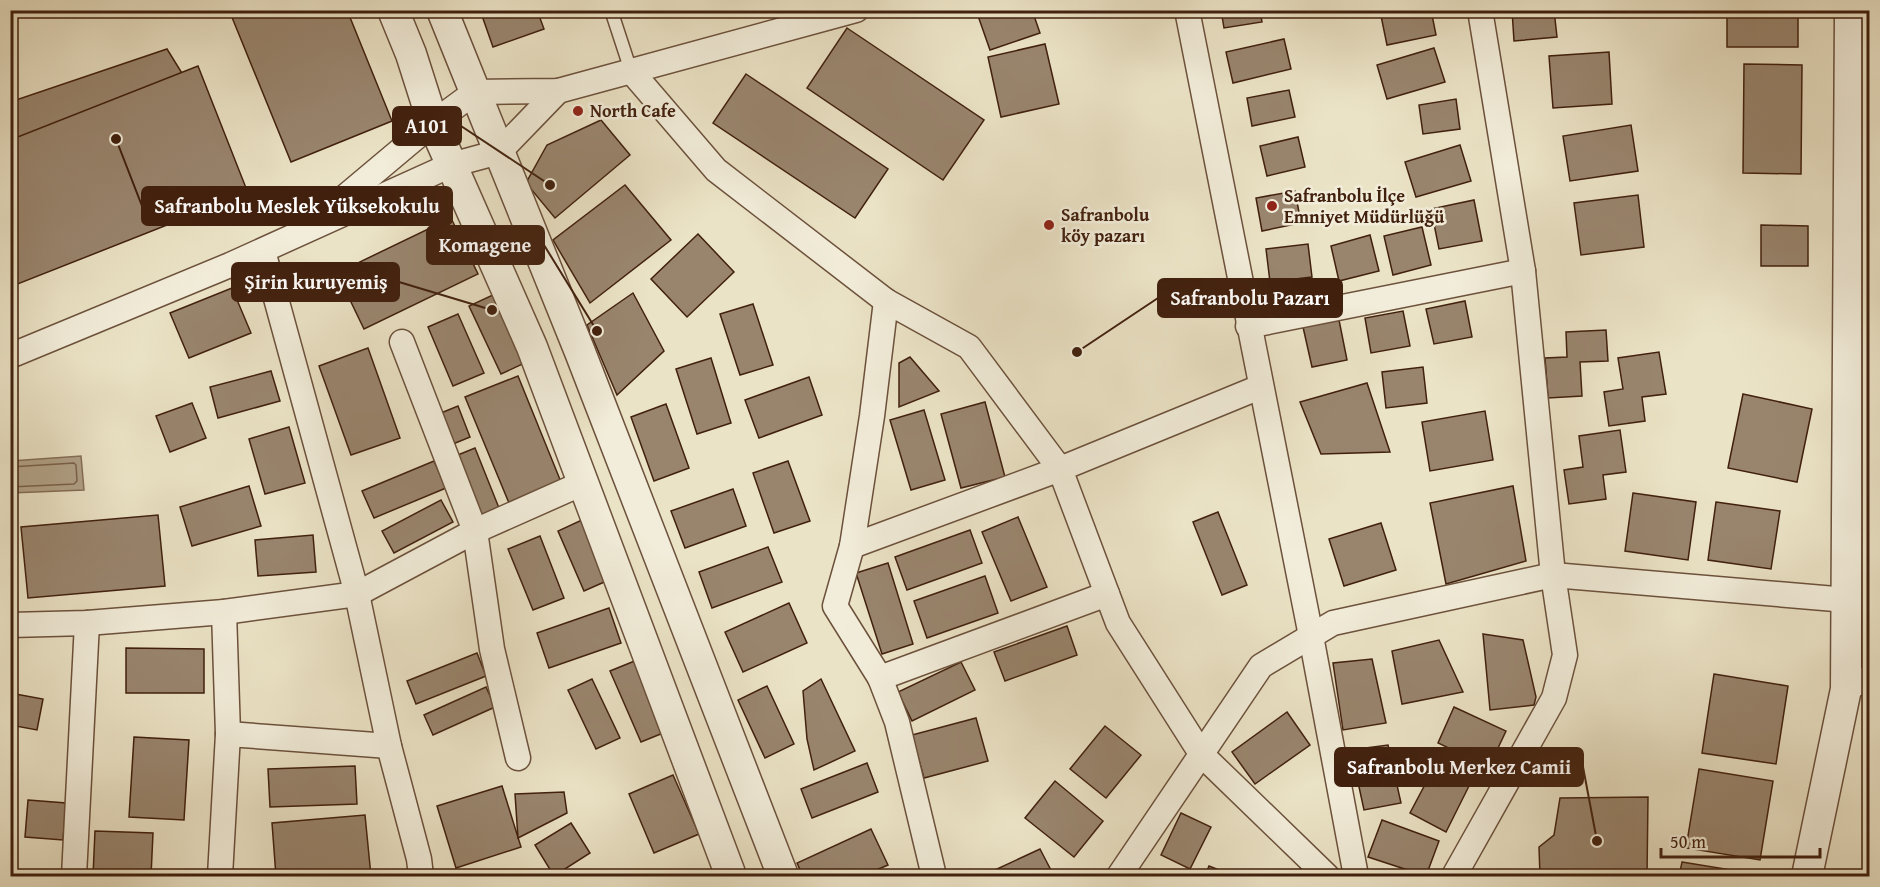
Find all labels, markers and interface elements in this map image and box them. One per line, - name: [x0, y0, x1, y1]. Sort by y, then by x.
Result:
- place label: North Cafe: [590, 97, 676, 124]
- marker: North Cafe: [571, 104, 585, 118]
- callout: A101: [393, 107, 461, 145]
- text: A101: [405, 111, 449, 140]
- place label: Safranbolu İlçe Emniyet Müdürlüğü: [1284, 182, 1445, 230]
- callout: Safranbolu Meslek Yüksekokulu: [142, 187, 452, 225]
- text: Safranbolu Meslek Yüksekokulu: [154, 191, 440, 220]
- marker: Safranbolu İlçe Emniyet Müdürlüğü: [1265, 199, 1279, 213]
- place label: Safranbolu köy pazarı: [1061, 201, 1150, 249]
- marker: Safranbolu köy pazarı: [1042, 218, 1056, 232]
- callout: Komagene: [427, 226, 544, 264]
- text: Komagene: [439, 230, 532, 259]
- callout: Şirin kuruyemiş: [232, 263, 399, 301]
- text: Şirin kuruyemiş: [244, 267, 388, 296]
- callout: Safranbolu Pazarı: [1158, 279, 1342, 317]
- text: Safranbolu Pazarı: [1170, 283, 1330, 312]
- callout: Safranbolu Merkez Camii: [1335, 748, 1583, 786]
- text: Safranbolu Merkez Camii: [1347, 752, 1571, 781]
- scale bar: [1661, 821, 1820, 859]
- text: 50 m: [1670, 828, 1706, 855]

